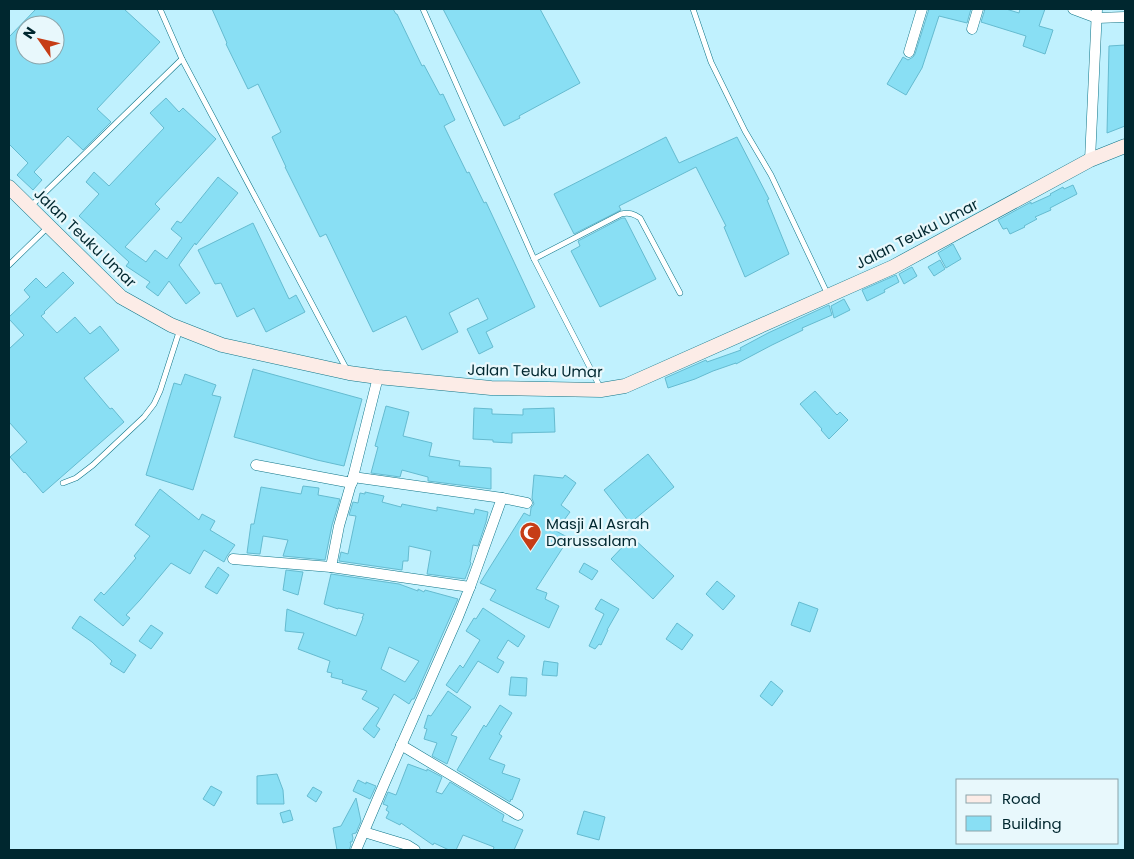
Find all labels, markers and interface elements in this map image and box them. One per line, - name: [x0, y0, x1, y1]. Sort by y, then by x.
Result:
- north arrow: [15, 15, 65, 65]
- text: N: [18, 23, 40, 43]
- street label: Jalan Teuku Umar: [29, 183, 142, 292]
- street label: Jalan Teuku Umar: [852, 193, 982, 274]
- street label: Jalan Teuku Umar: [467, 359, 603, 382]
- place label: Masji Al Asrah Darussalam: [546, 513, 649, 551]
- mosque icon: Masji Al Asrah Darussalam: [518, 521, 542, 552]
- legend: [956, 779, 1119, 844]
- text: Road: [1002, 788, 1041, 809]
- text: Building: [1002, 813, 1062, 834]

